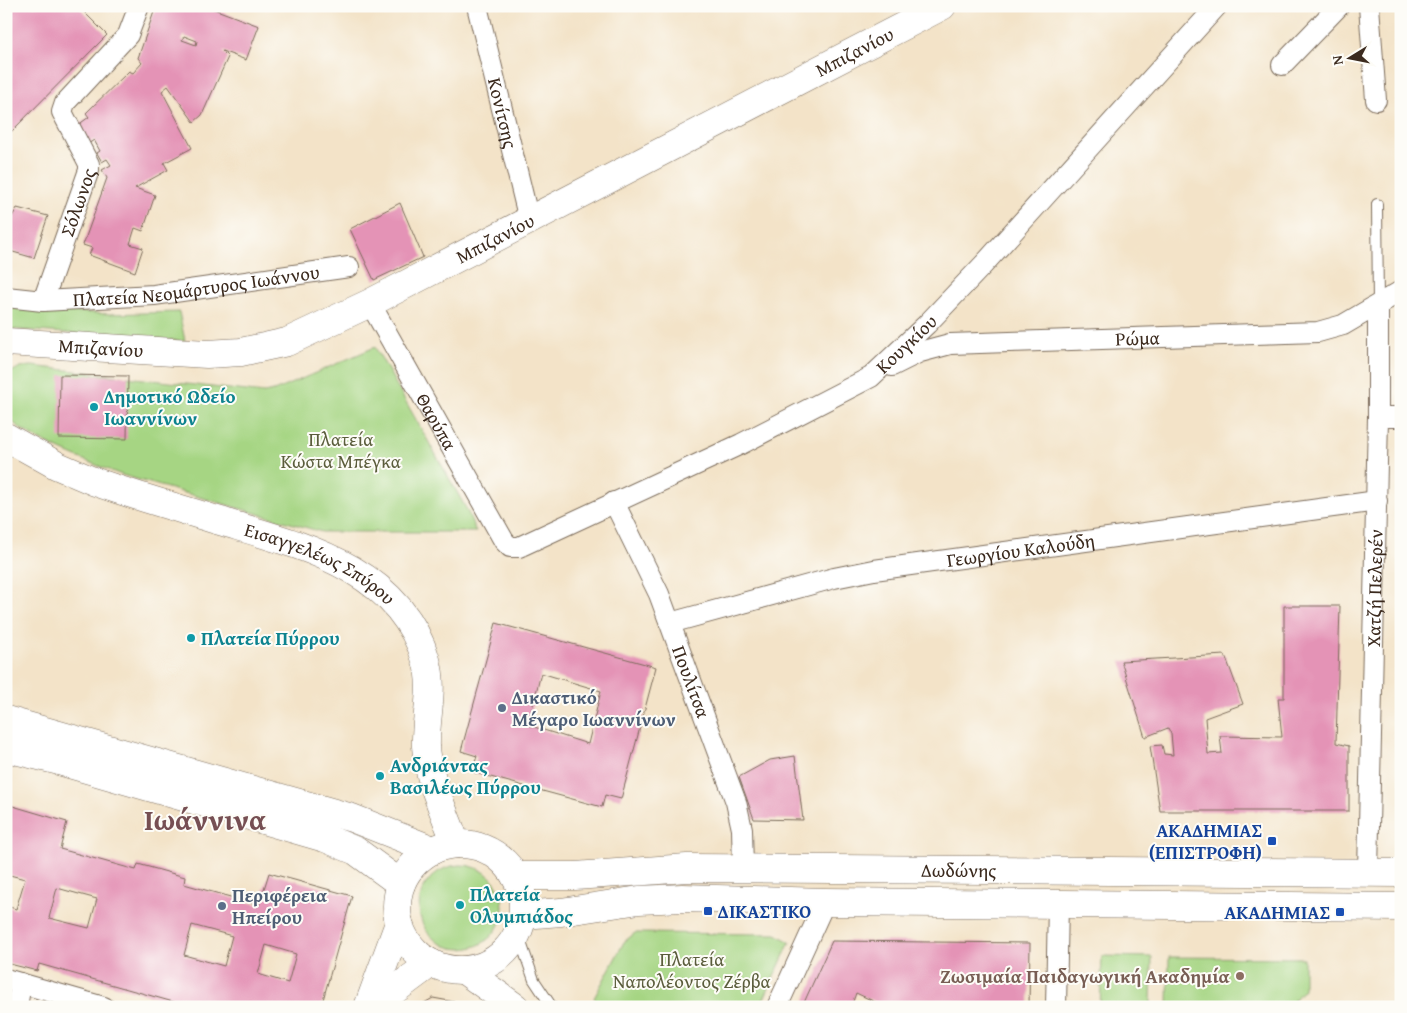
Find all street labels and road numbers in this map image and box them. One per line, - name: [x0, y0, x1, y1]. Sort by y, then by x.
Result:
- street label: Μπιζανίου: [810, 19, 899, 84]
- street label: Κονίτσης: [481, 75, 525, 151]
- street label: Σόλωνος: [53, 164, 103, 240]
- street label: Μπιζανίου: [451, 206, 539, 270]
- street label: Πλατεία Νεομάρτυρος Ιωάννου: [72, 257, 321, 313]
- street label: Κουγκίου: [869, 308, 943, 380]
- street label: Ρώμα: [1115, 323, 1160, 353]
- street label: Μπιζανίου: [58, 331, 144, 364]
- street label: Θαρύπα: [409, 388, 464, 455]
- street label: Εισαγγελέως Σπύρου: [241, 515, 402, 611]
- street label: Γεωργίου Καλούδη: [945, 526, 1097, 574]
- street label: Χατζή Πελερέν: [1359, 529, 1390, 647]
- street label: Πουλίτσα: [665, 642, 718, 722]
- street label: Δωδώνης: [921, 856, 997, 884]

